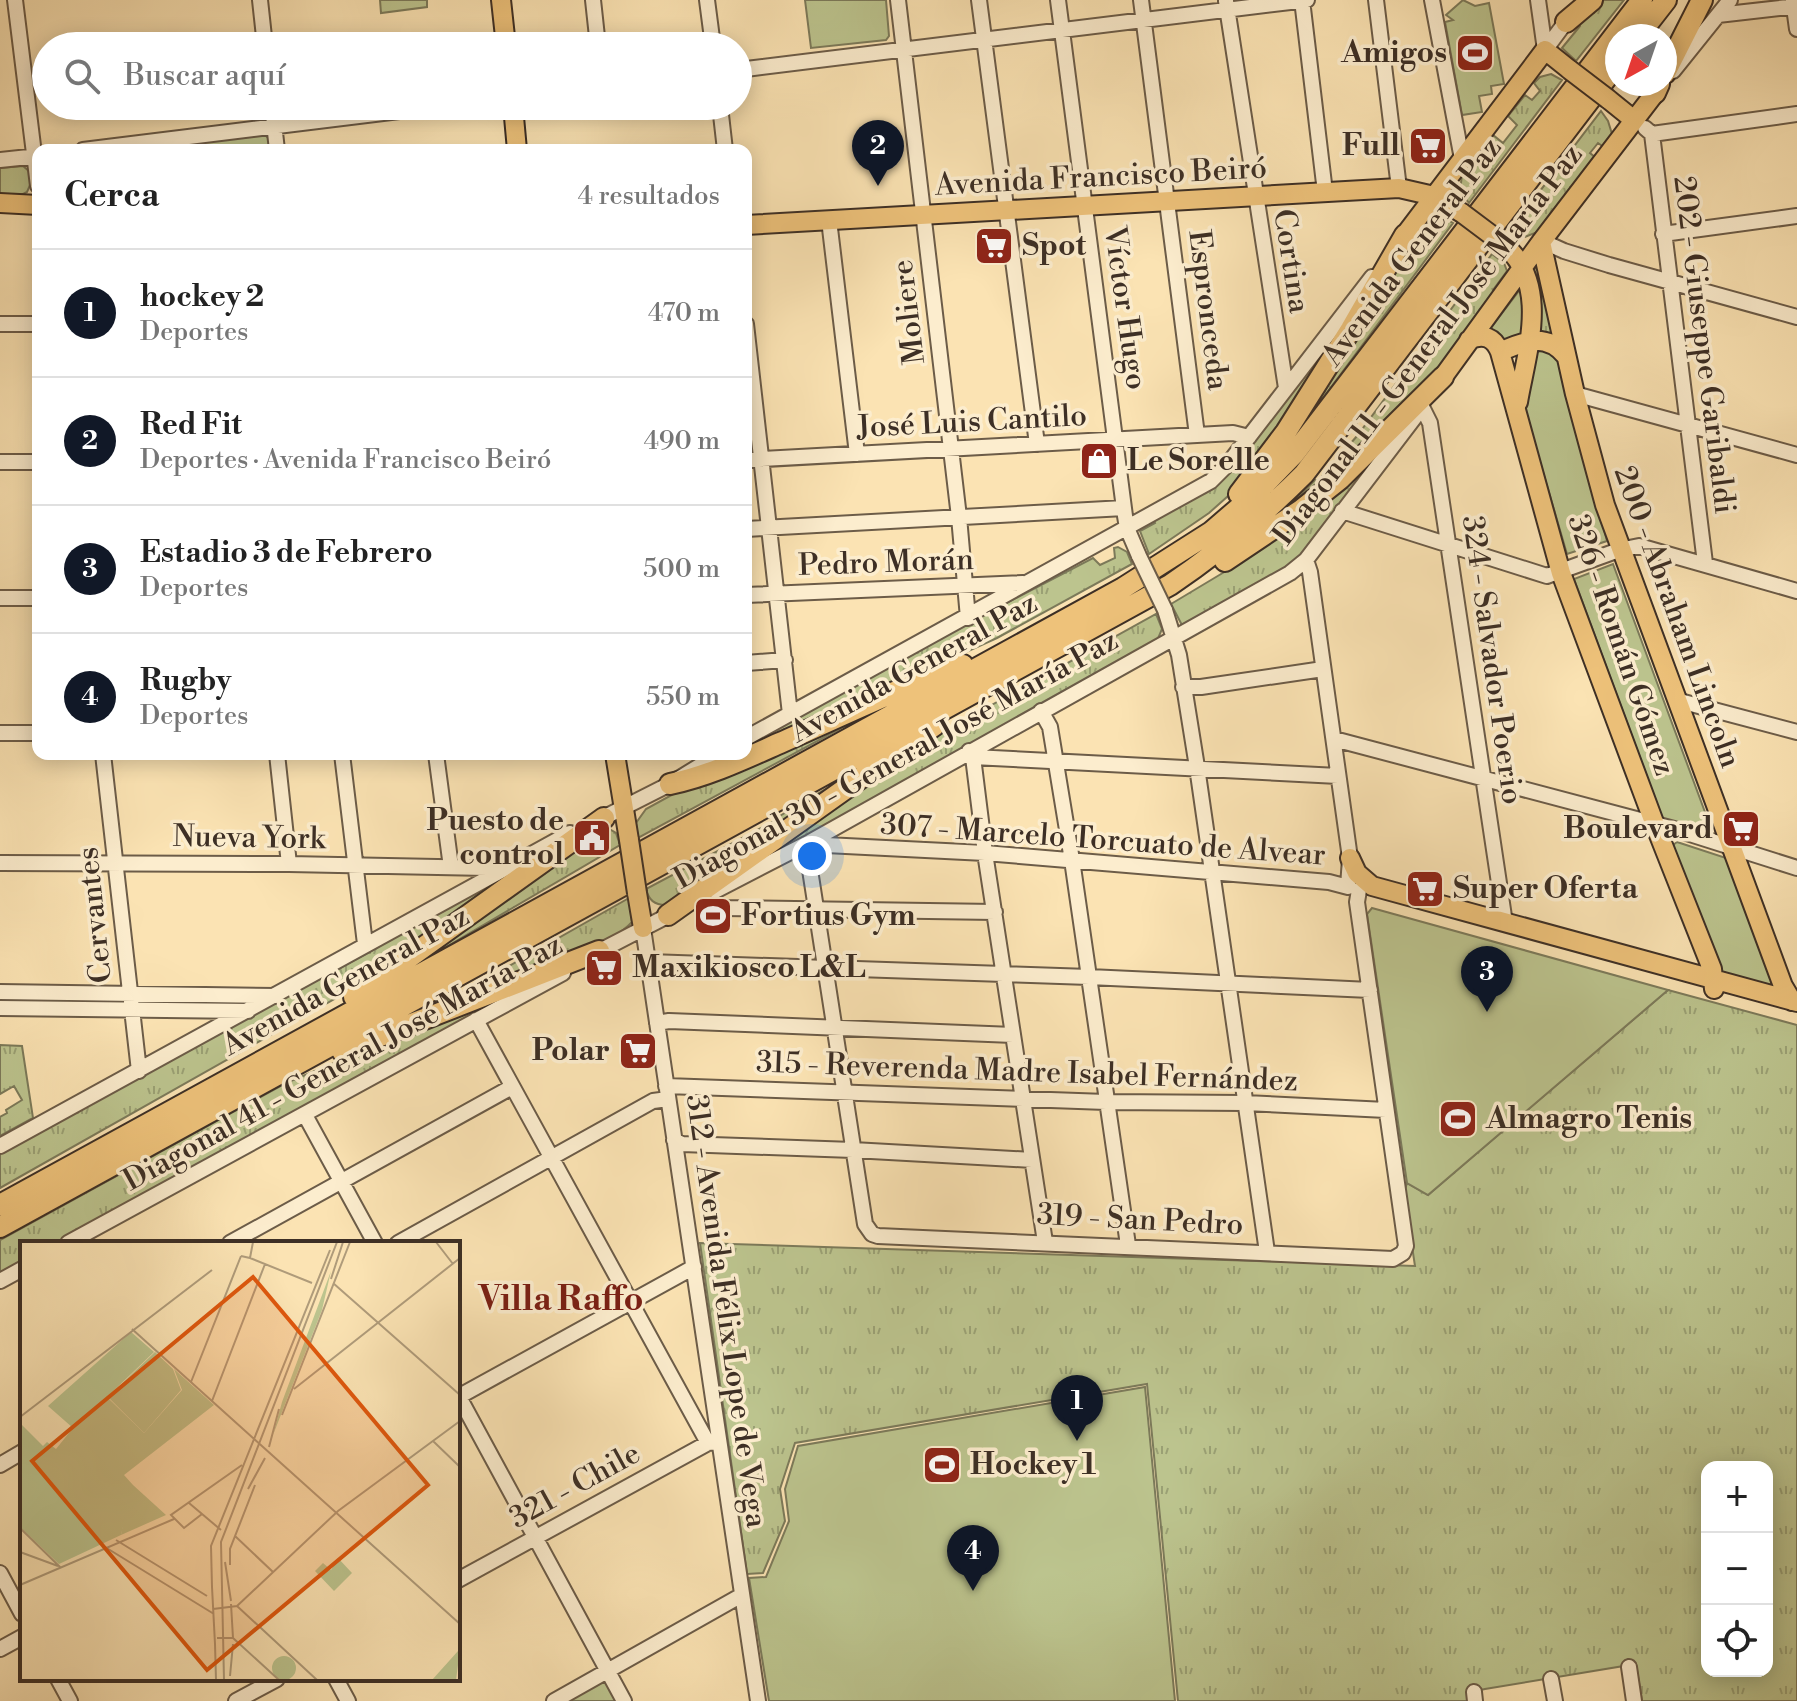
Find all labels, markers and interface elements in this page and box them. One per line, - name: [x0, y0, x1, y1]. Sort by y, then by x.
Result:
- north arrow: [1605, 24, 1677, 96]
- search box: [32, 32, 752, 120]
- sports icon: Amigos: [1454, 32, 1496, 74]
- place label: Amigos: [1340, 34, 1447, 72]
- icon: search: [60, 54, 104, 98]
- text: Buscar aquí: [124, 57, 286, 95]
- pin: 2: [852, 120, 904, 186]
- supermarket icon: Full: [1407, 125, 1449, 167]
- place label: Full: [1342, 127, 1400, 165]
- street label: Avenida General Paz: [1313, 130, 1510, 375]
- street label: Diagonal 11 - General José María Paz: [1265, 137, 1591, 553]
- street label: Avenida Francisco Beiró: [933, 149, 1268, 205]
- street label: 202 - Giuseppe Garibaldi: [1664, 174, 1744, 516]
- text: Cerca: [64, 175, 159, 217]
- text: 4 resultados: [578, 180, 720, 212]
- street label: Cortina: [1264, 206, 1318, 317]
- street label: Víctor Hugo: [1095, 223, 1155, 392]
- supermarket icon: Spot: [973, 225, 1015, 267]
- place label: Spot: [1022, 227, 1087, 265]
- street label: Espronceda: [1179, 228, 1237, 393]
- street label: Moliere: [884, 257, 934, 367]
- text: hockey 2: [140, 278, 264, 316]
- text: 1: [84, 297, 96, 329]
- text: 470 m: [648, 297, 720, 329]
- text: Deportes: [140, 316, 248, 348]
- street label: José Luis Cantilo: [855, 397, 1088, 447]
- text: Red Fit: [140, 406, 242, 444]
- text: 2: [82, 425, 98, 457]
- text: 490 m: [643, 425, 720, 457]
- shop icon: Le Sorelle: [1078, 440, 1120, 482]
- place label: Le Sorelle: [1127, 442, 1270, 480]
- text: Deportes · Avenida Francisco Beiró: [140, 444, 551, 476]
- street label: 200 - Abraham Lincoln: [1605, 461, 1749, 773]
- street label: 326 - Román Gómez: [1558, 509, 1684, 781]
- street label: 324 - Salvador Poerio: [1453, 513, 1531, 807]
- text: Estadio 3 de Febrero: [140, 534, 433, 572]
- street label: Pedro Morán: [798, 541, 975, 585]
- text: 3: [82, 553, 98, 585]
- text: 500 m: [643, 553, 720, 585]
- text: Deportes: [140, 572, 248, 604]
- street label: Avenida General Paz: [783, 584, 1044, 752]
- street label: Diagonal 30 - General José María Paz: [667, 622, 1125, 898]
- text: Rugby: [140, 662, 231, 700]
- text: 4: [81, 681, 99, 713]
- text: 550 m: [646, 681, 720, 713]
- text: Deportes: [140, 700, 248, 732]
- place label: Puesto de control: [427, 802, 564, 874]
- street label: 307 - Marcelo Torcuato de Alvear: [879, 805, 1327, 875]
- supermarket icon: Boulevard: [1720, 808, 1762, 850]
- place label: Boulevard: [1563, 810, 1713, 848]
- public building icon: Puesto de control: [571, 817, 613, 859]
- street label: Nueva York: [172, 818, 327, 858]
- your location: [792, 836, 832, 876]
- street label: Cervantes: [69, 845, 121, 985]
- supermarket icon: Super Oferta: [1404, 868, 1446, 910]
- place label: Super Oferta: [1453, 870, 1639, 908]
- sports icon: Fortius Gym: [692, 895, 734, 937]
- street label: Avenida General Paz: [215, 897, 476, 1065]
- place label: Fortius Gym: [741, 897, 916, 935]
- street label: Diagonal 41 - General José María Paz: [117, 926, 569, 1200]
- pin: 3: [1461, 946, 1513, 1012]
- supermarket icon: Maxikiosco L&L: [583, 947, 625, 989]
- place label: Maxikiosco L&L: [632, 949, 866, 987]
- supermarket icon: Polar: [617, 1030, 659, 1072]
- place label: Polar: [532, 1032, 610, 1070]
- street label: 315 - Reverenda Madre Isabel Fernández: [755, 1044, 1299, 1100]
- street label: 312 - Avenida Félix Lope de Vega: [677, 1092, 775, 1531]
- sports icon: Almagro Tenis: [1437, 1098, 1479, 1140]
- place label: Almagro Tenis: [1485, 1100, 1692, 1138]
- street label: 319 - San Pedro: [1036, 1196, 1244, 1244]
- inset map: [20, 1241, 460, 1681]
- district label: Villa Raffo: [478, 1279, 643, 1321]
- pin: 1: [1051, 1375, 1103, 1441]
- street label: 321 - Chile: [503, 1435, 647, 1537]
- sports icon: Hockey 1: [921, 1444, 963, 1486]
- place label: Hockey 1: [970, 1446, 1097, 1484]
- map controls: [1701, 1461, 1773, 1677]
- button: +: [1701, 1461, 1773, 1533]
- pin: 4: [947, 1525, 999, 1591]
- button: −: [1701, 1533, 1773, 1605]
- button: locate: [1701, 1605, 1773, 1677]

